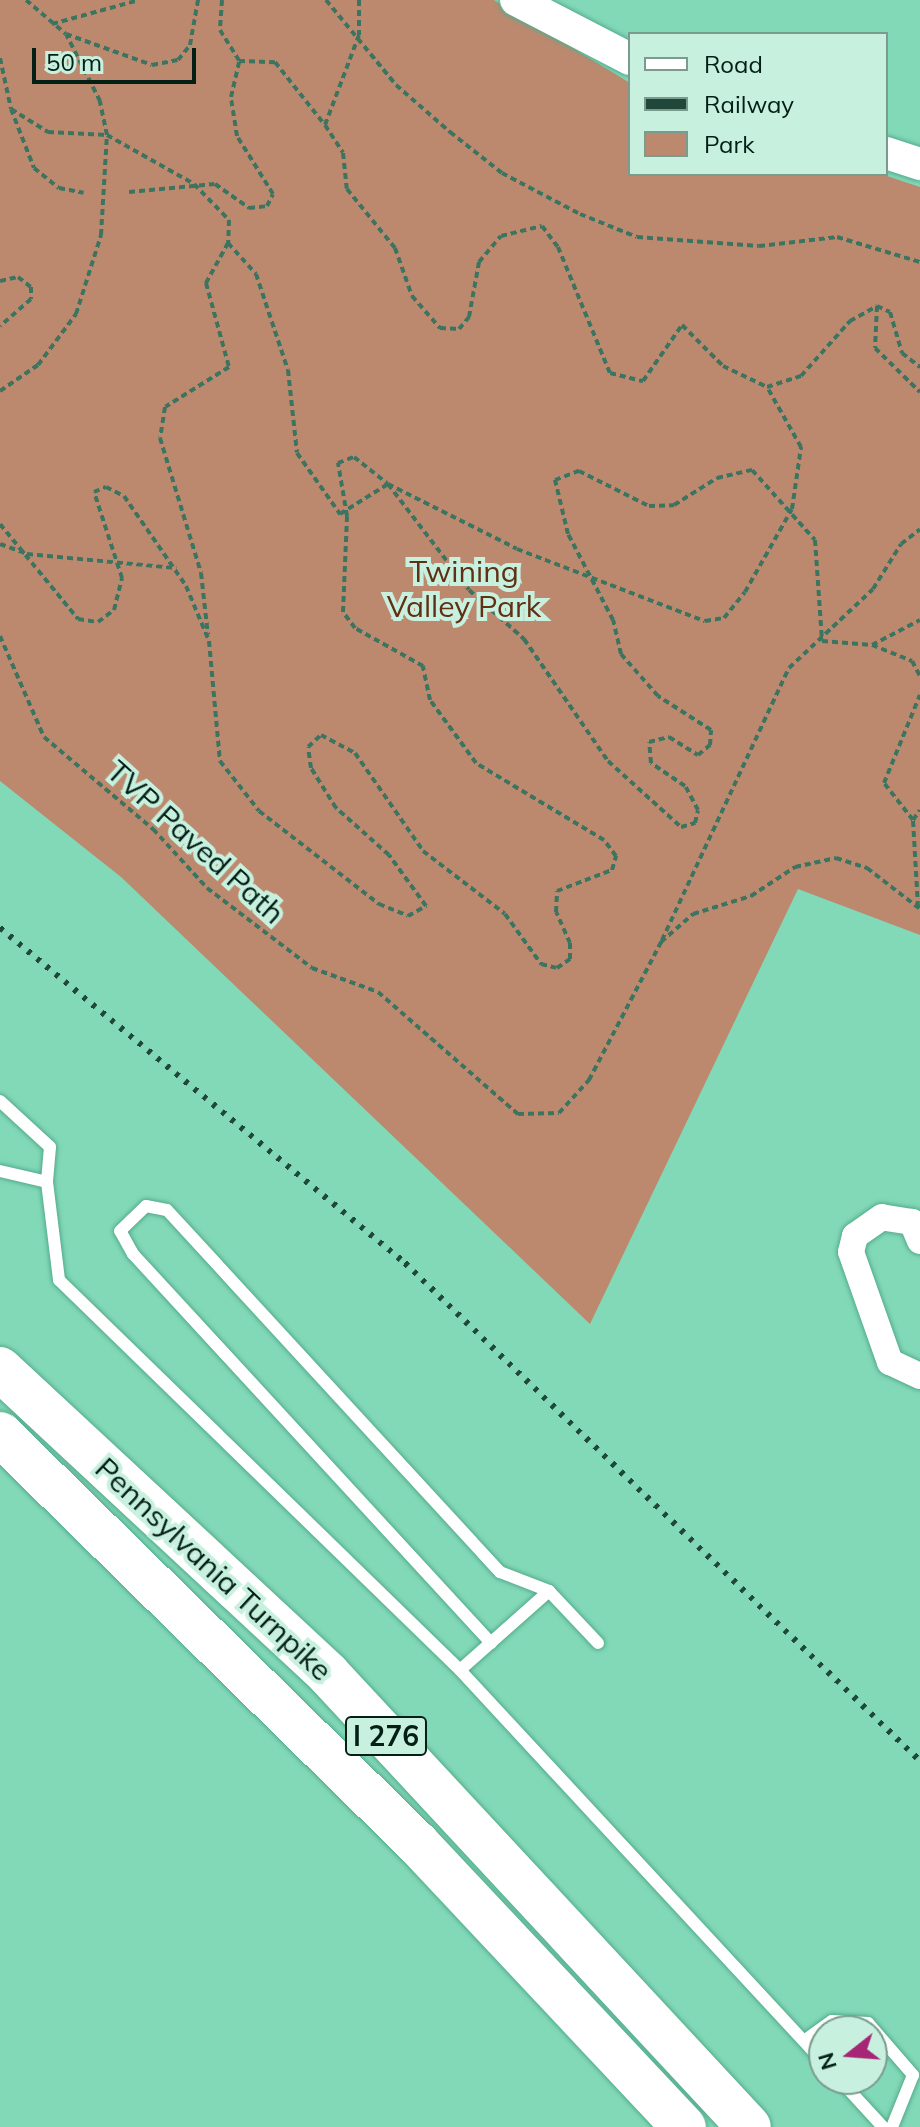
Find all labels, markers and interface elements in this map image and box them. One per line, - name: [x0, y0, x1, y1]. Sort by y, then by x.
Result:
- scale bar: [36, 32, 200, 82]
- legend: [628, 32, 888, 176]
- text: 50 m: [46, 47, 102, 77]
- text: Road: [704, 49, 763, 79]
- text: Railway: [704, 89, 794, 119]
- text: Park: [704, 129, 755, 159]
- park label: Twining Valley Park: [387, 553, 541, 624]
- street label: TVP Paved Path: [100, 753, 292, 931]
- street label: Pennsylvania Turnpike: [88, 1450, 340, 1688]
- road number: I 276: [344, 1712, 428, 1760]
- north arrow: [808, 2015, 888, 2095]
- text: N: [811, 2049, 843, 2073]

